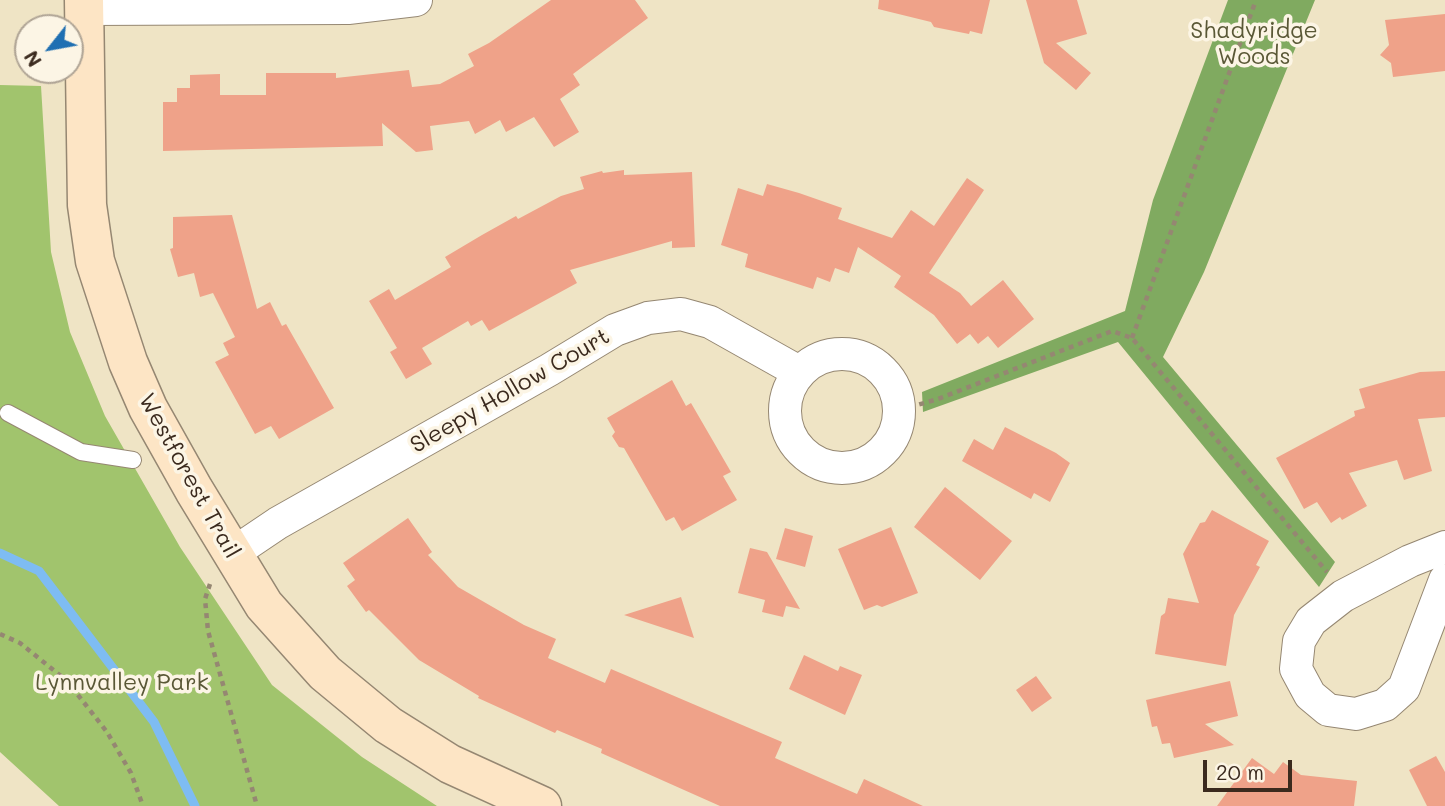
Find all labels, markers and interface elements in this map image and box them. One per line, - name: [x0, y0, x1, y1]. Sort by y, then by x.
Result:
- north arrow: [14, 14, 84, 84]
- park label: Shadyridge Woods: [1190, 17, 1318, 71]
- text: N: [18, 46, 47, 72]
- street label: Sleepy Hollow Court: [405, 323, 615, 459]
- street label: Westforest Trail: [132, 389, 246, 563]
- park label: Lynnvalley Park: [35, 669, 209, 697]
- scale bar: [1207, 746, 1296, 790]
- text: 20 m: [1216, 758, 1264, 785]

